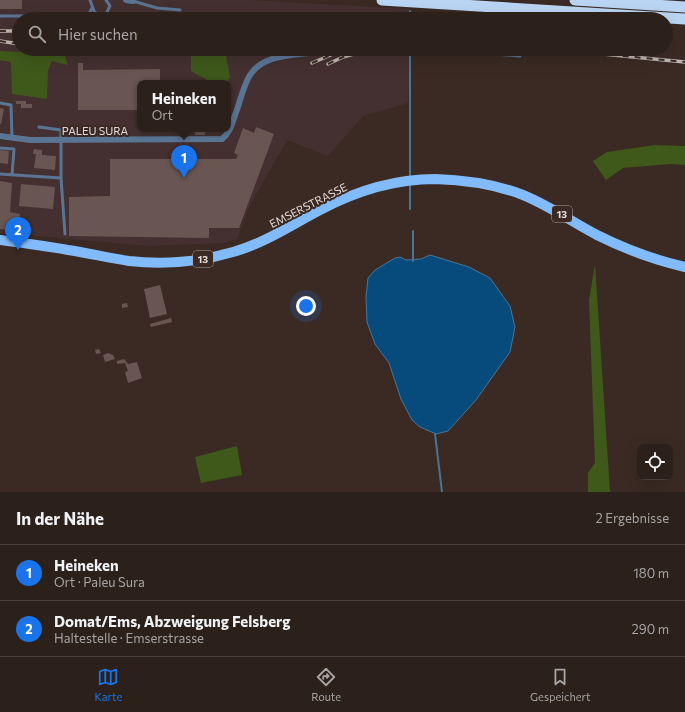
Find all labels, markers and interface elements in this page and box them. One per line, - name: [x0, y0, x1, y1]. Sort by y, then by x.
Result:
- search box: [12, 12, 673, 56]
- icon: search: [26, 23, 48, 45]
- text: Hier suchen: [58, 25, 138, 43]
- popup: [137, 80, 231, 132]
- text: Heineken: [152, 89, 216, 107]
- text: Ort: [152, 107, 173, 123]
- street label: PALEU SURA: [62, 124, 129, 137]
- pin: 1: [171, 145, 197, 178]
- street label: EMSERSTRASSE: [267, 180, 349, 230]
- road number: 13: [552, 206, 572, 222]
- pin: 2: [5, 217, 31, 250]
- road number: 13: [193, 251, 213, 267]
- your location: [296, 296, 316, 316]
- map controls: [637, 444, 673, 480]
- button: locate: [637, 444, 673, 480]
- text: In der Nähe: [16, 508, 104, 529]
- text: 2 Ergebnisse: [595, 510, 669, 526]
- text: Heineken: [54, 556, 119, 574]
- text: 1: [26, 565, 32, 581]
- text: 180 m: [633, 565, 669, 581]
- text: Ort · Paleu Sura: [54, 574, 145, 590]
- text: Domat/Ems, Abzweigung Felsberg: [54, 612, 291, 630]
- text: 2: [25, 621, 33, 637]
- text: 290 m: [632, 621, 669, 637]
- text: Haltestelle · Emserstrasse: [54, 630, 204, 646]
- tab: Karte: [94, 666, 122, 703]
- tab: Route: [311, 666, 341, 703]
- tab: Gespeichert: [530, 666, 591, 703]

